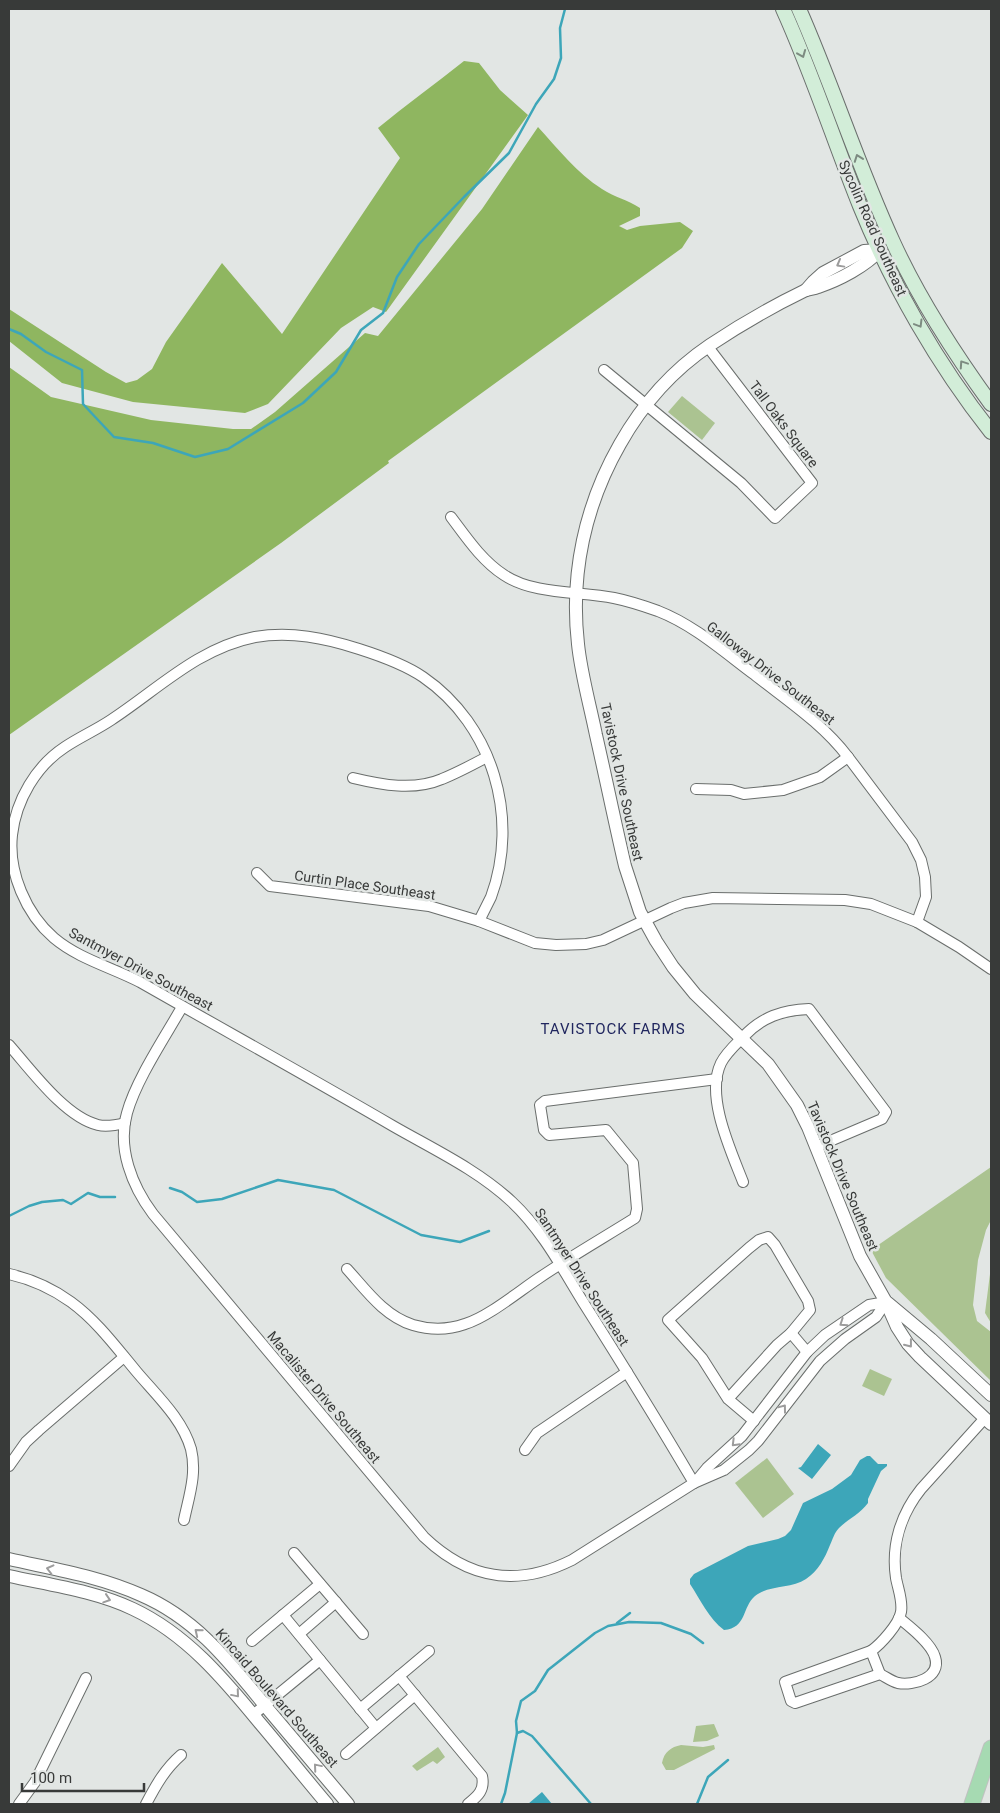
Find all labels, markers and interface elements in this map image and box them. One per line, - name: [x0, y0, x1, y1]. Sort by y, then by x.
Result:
- one-way arrow: [796, 49, 806, 58]
- one-way arrow: [854, 154, 864, 162]
- street label: Sycolin Road Southeast: [836, 158, 910, 299]
- one-way arrow: [836, 258, 845, 268]
- one-way arrow: [913, 319, 923, 328]
- one-way arrow: [960, 361, 969, 370]
- street label: Tall Oaks Square: [746, 378, 822, 470]
- street label: Galloway Drive Southeast: [704, 618, 839, 728]
- street label: Tavistock Drive Southeast: [597, 702, 647, 863]
- street label: Curtin Place Southeast: [293, 867, 437, 903]
- street label: Santmyer Drive Southeast: [66, 924, 216, 1014]
- district label: TAVISTOCK FARMS: [540, 1020, 686, 1038]
- street label: Tavistock Drive Southeast: [804, 1099, 882, 1254]
- street label: Santmyer Drive Southeast: [532, 1205, 633, 1349]
- one-way arrow: [839, 1317, 848, 1326]
- street label: Macalister Drive Southeast: [264, 1328, 384, 1466]
- one-way arrow: [903, 1338, 911, 1347]
- one-way arrow: [777, 1404, 786, 1414]
- one-way arrow: [732, 1437, 741, 1446]
- one-way arrow: [46, 1564, 55, 1575]
- one-way arrow: [102, 1593, 111, 1603]
- street label: Kincaid Boulevard Southeast: [212, 1625, 342, 1771]
- one-way arrow: [195, 1629, 204, 1637]
- one-way arrow: [230, 1689, 239, 1698]
- scale bar: [22, 1760, 145, 1792]
- one-way arrow: [314, 1764, 322, 1773]
- text: 100 m: [30, 1769, 72, 1787]

